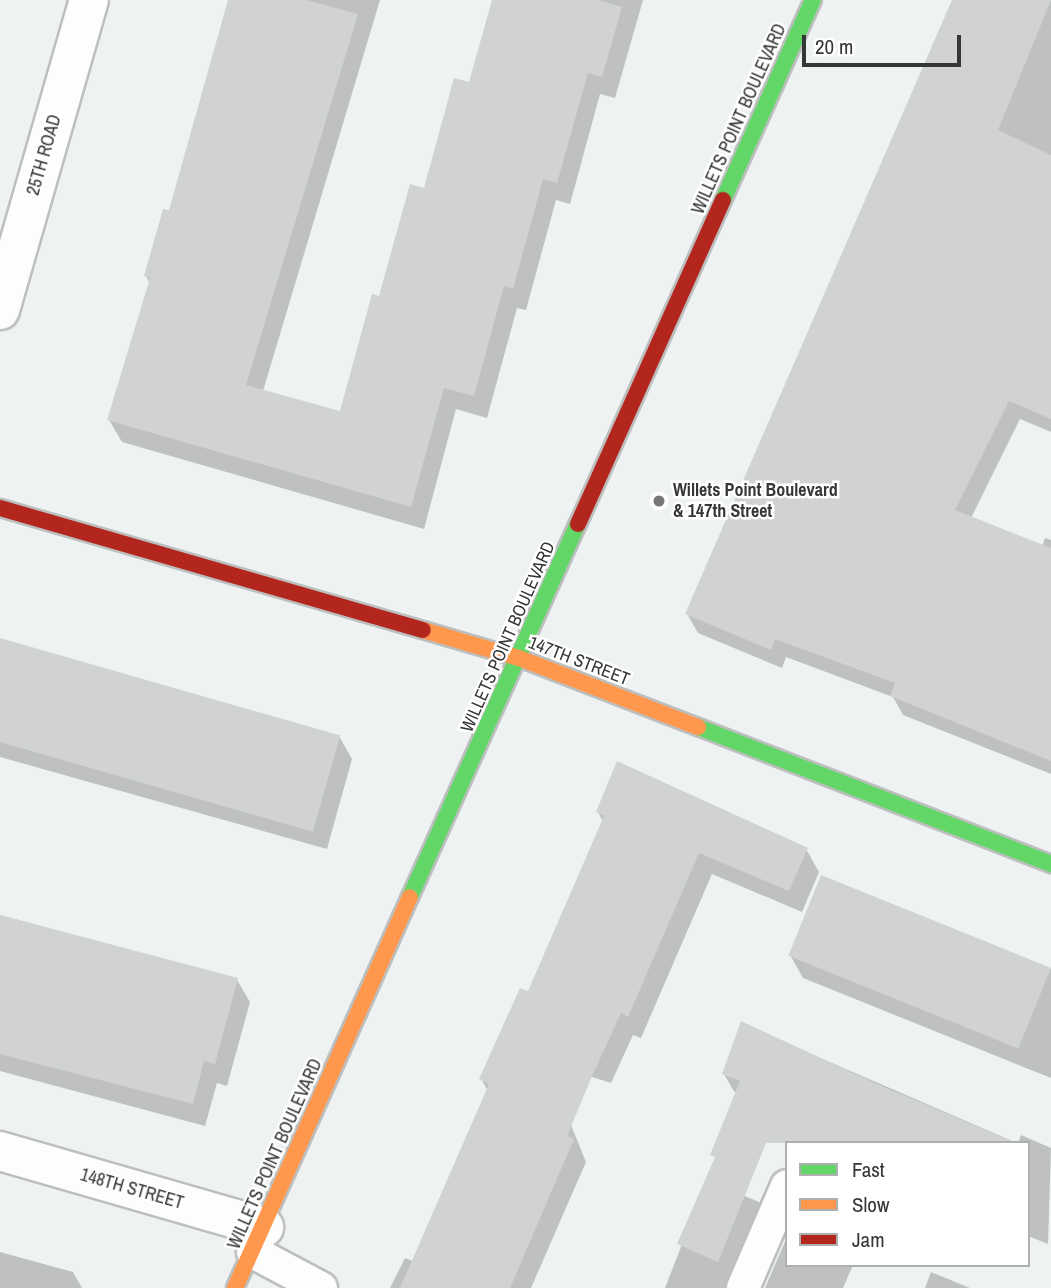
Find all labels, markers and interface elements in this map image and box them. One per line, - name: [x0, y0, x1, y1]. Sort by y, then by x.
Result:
- street label: WILLETS POINT BOULEVARD: [687, 20, 791, 218]
- scale bar: [806, 21, 965, 65]
- text: 20 m: [815, 32, 853, 61]
- street label: 25TH ROAD: [22, 112, 66, 198]
- place label: Willets Point Boulevard & 147th Street: [673, 480, 838, 522]
- marker: Willets Point Boulevard & 147th Street: [651, 493, 667, 509]
- street label: WILLETS POINT BOULEVARD: [456, 538, 560, 736]
- street label: 147TH STREET: [525, 632, 633, 690]
- street label: WILLETS POINT BOULEVARD: [223, 1055, 327, 1253]
- legend: [785, 1141, 1030, 1267]
- text: Fast: [852, 1155, 885, 1184]
- street label: 148TH STREET: [78, 1164, 186, 1214]
- text: Slow: [852, 1190, 889, 1219]
- text: Jam: [852, 1225, 885, 1254]

